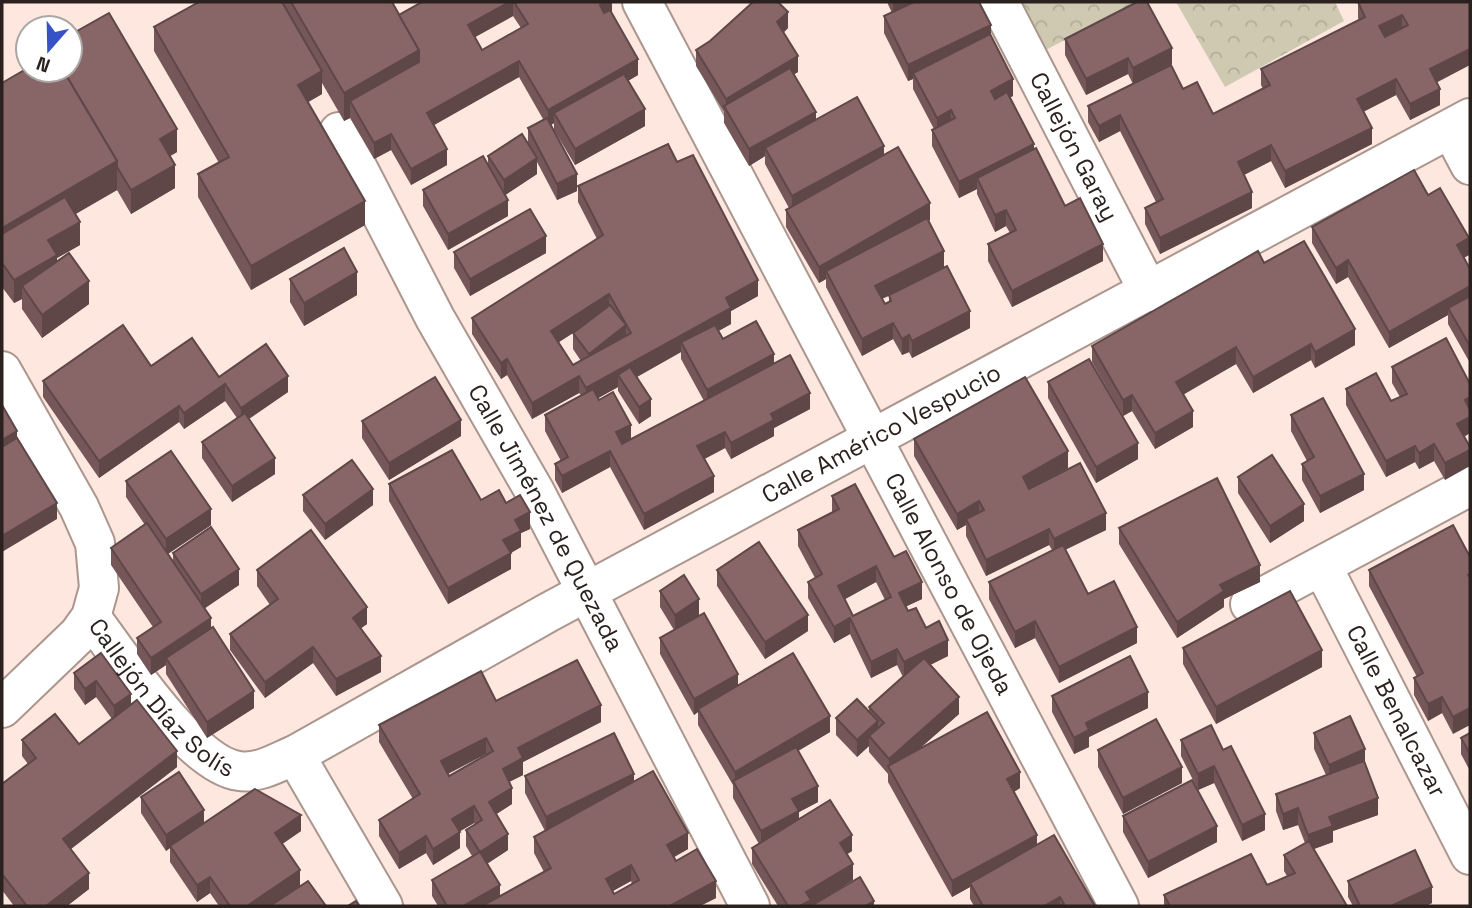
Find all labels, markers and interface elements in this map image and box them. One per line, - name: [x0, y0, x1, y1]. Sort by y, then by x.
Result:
- north arrow: [14, 14, 84, 84]
- text: N: [33, 51, 54, 78]
- street label: Callejón Garay: [1023, 67, 1126, 226]
- street label: Calle Américo Vespucio: [756, 356, 1006, 510]
- street label: Calle Jiménez de Quezada: [461, 379, 631, 657]
- street label: Calle Alonso de Ojeda: [878, 467, 1021, 700]
- street label: Callejón Díaz Solís: [82, 612, 239, 784]
- street label: Calle Benalcazar: [1340, 619, 1454, 802]

